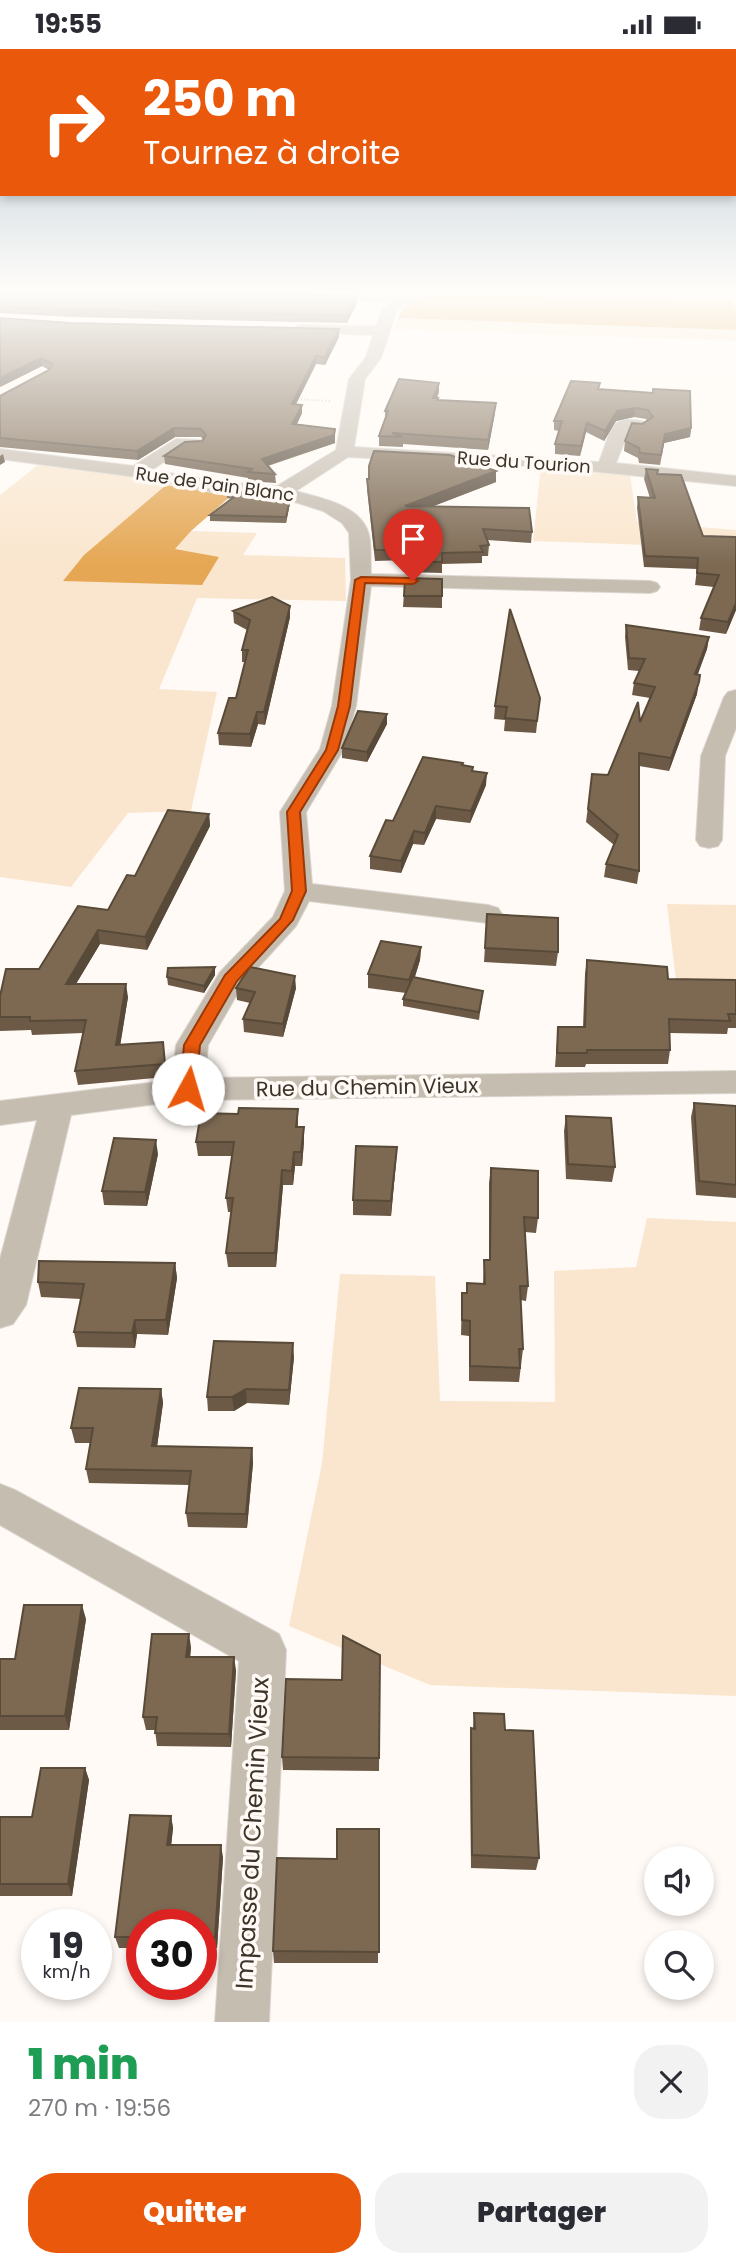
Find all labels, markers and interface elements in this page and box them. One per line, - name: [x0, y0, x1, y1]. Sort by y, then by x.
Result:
- text: 19:55: [35, 6, 102, 42]
- text: 250 m: [143, 65, 297, 133]
- icon: right: [28, 77, 119, 168]
- text: Tournez à droite: [143, 130, 400, 175]
- street label: Rue du Tourion: [456, 445, 592, 479]
- street label: Rue de Pain Blanc: [134, 460, 296, 508]
- pin: [383, 509, 443, 581]
- icon: arrive: [394, 520, 432, 558]
- position arrow: [151, 1052, 225, 1126]
- street label: Rue du Chemin Vieux: [256, 1071, 478, 1103]
- street label: Impasse du Chemin Vieux: [227, 1676, 277, 1990]
- map controls: [644, 1846, 714, 2000]
- button: sound: [644, 1846, 714, 1916]
- speed limit sign: 30: [126, 1909, 217, 2000]
- text: 19: [49, 1921, 84, 1970]
- button: search: [644, 1930, 714, 2000]
- text: km/h: [43, 1959, 90, 1984]
- text: 1 min: [28, 2035, 139, 2094]
- button: close: [634, 2045, 708, 2119]
- text: 270 m · 19:56: [28, 2092, 171, 2124]
- button: Quitter: [28, 2173, 361, 2253]
- button: Partager: [375, 2173, 708, 2253]

